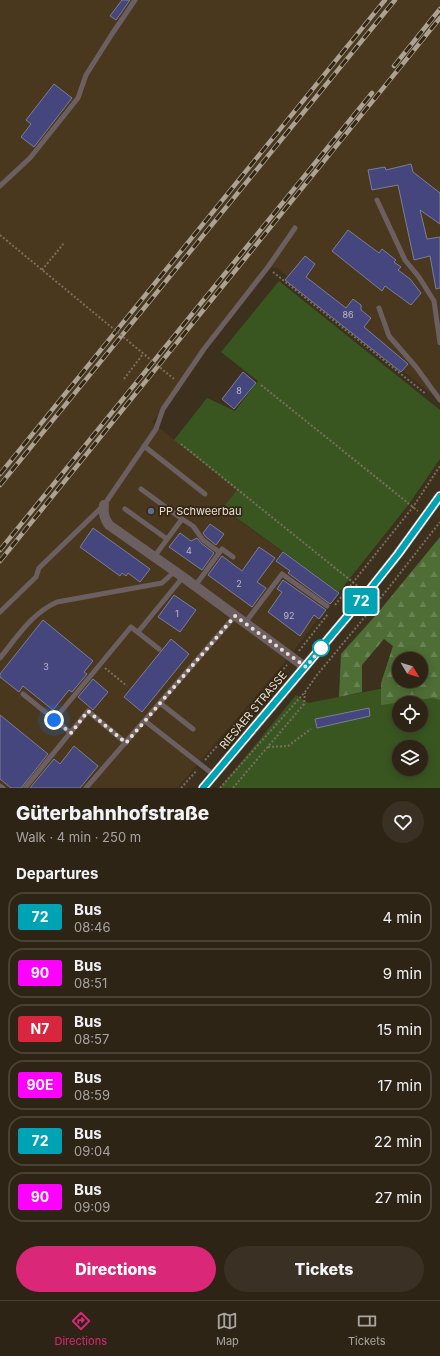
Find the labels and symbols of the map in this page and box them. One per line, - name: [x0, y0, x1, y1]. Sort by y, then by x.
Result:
- house number: 86: [342, 309, 354, 320]
- house number: 8: [236, 385, 242, 396]
- place label: PP Schweerbau: [159, 504, 241, 518]
- marker: PP Schweerbau: [146, 506, 156, 516]
- house number: 4: [186, 545, 192, 556]
- house number: 2: [236, 578, 242, 589]
- line badge: 72: [343, 588, 379, 614]
- house number: 1: [175, 608, 179, 619]
- house number: 92: [283, 610, 295, 621]
- unlabelled marker: [312, 639, 330, 657]
- north arrow: [392, 652, 428, 688]
- house number: 3: [43, 661, 49, 672]
- street label: RIESAER STRASSE: [216, 668, 290, 752]
- your location: [44, 710, 64, 730]

